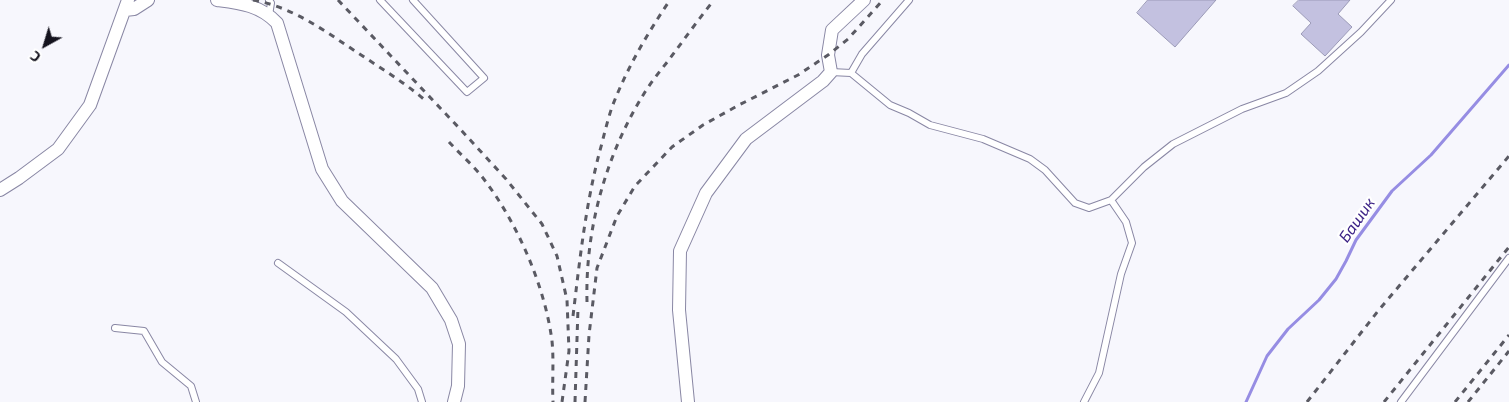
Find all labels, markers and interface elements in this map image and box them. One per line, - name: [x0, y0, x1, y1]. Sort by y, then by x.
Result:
- north arrow: [20, 20, 70, 70]
- text: С: [27, 48, 44, 66]
- water label: Башик: [1335, 194, 1379, 246]

